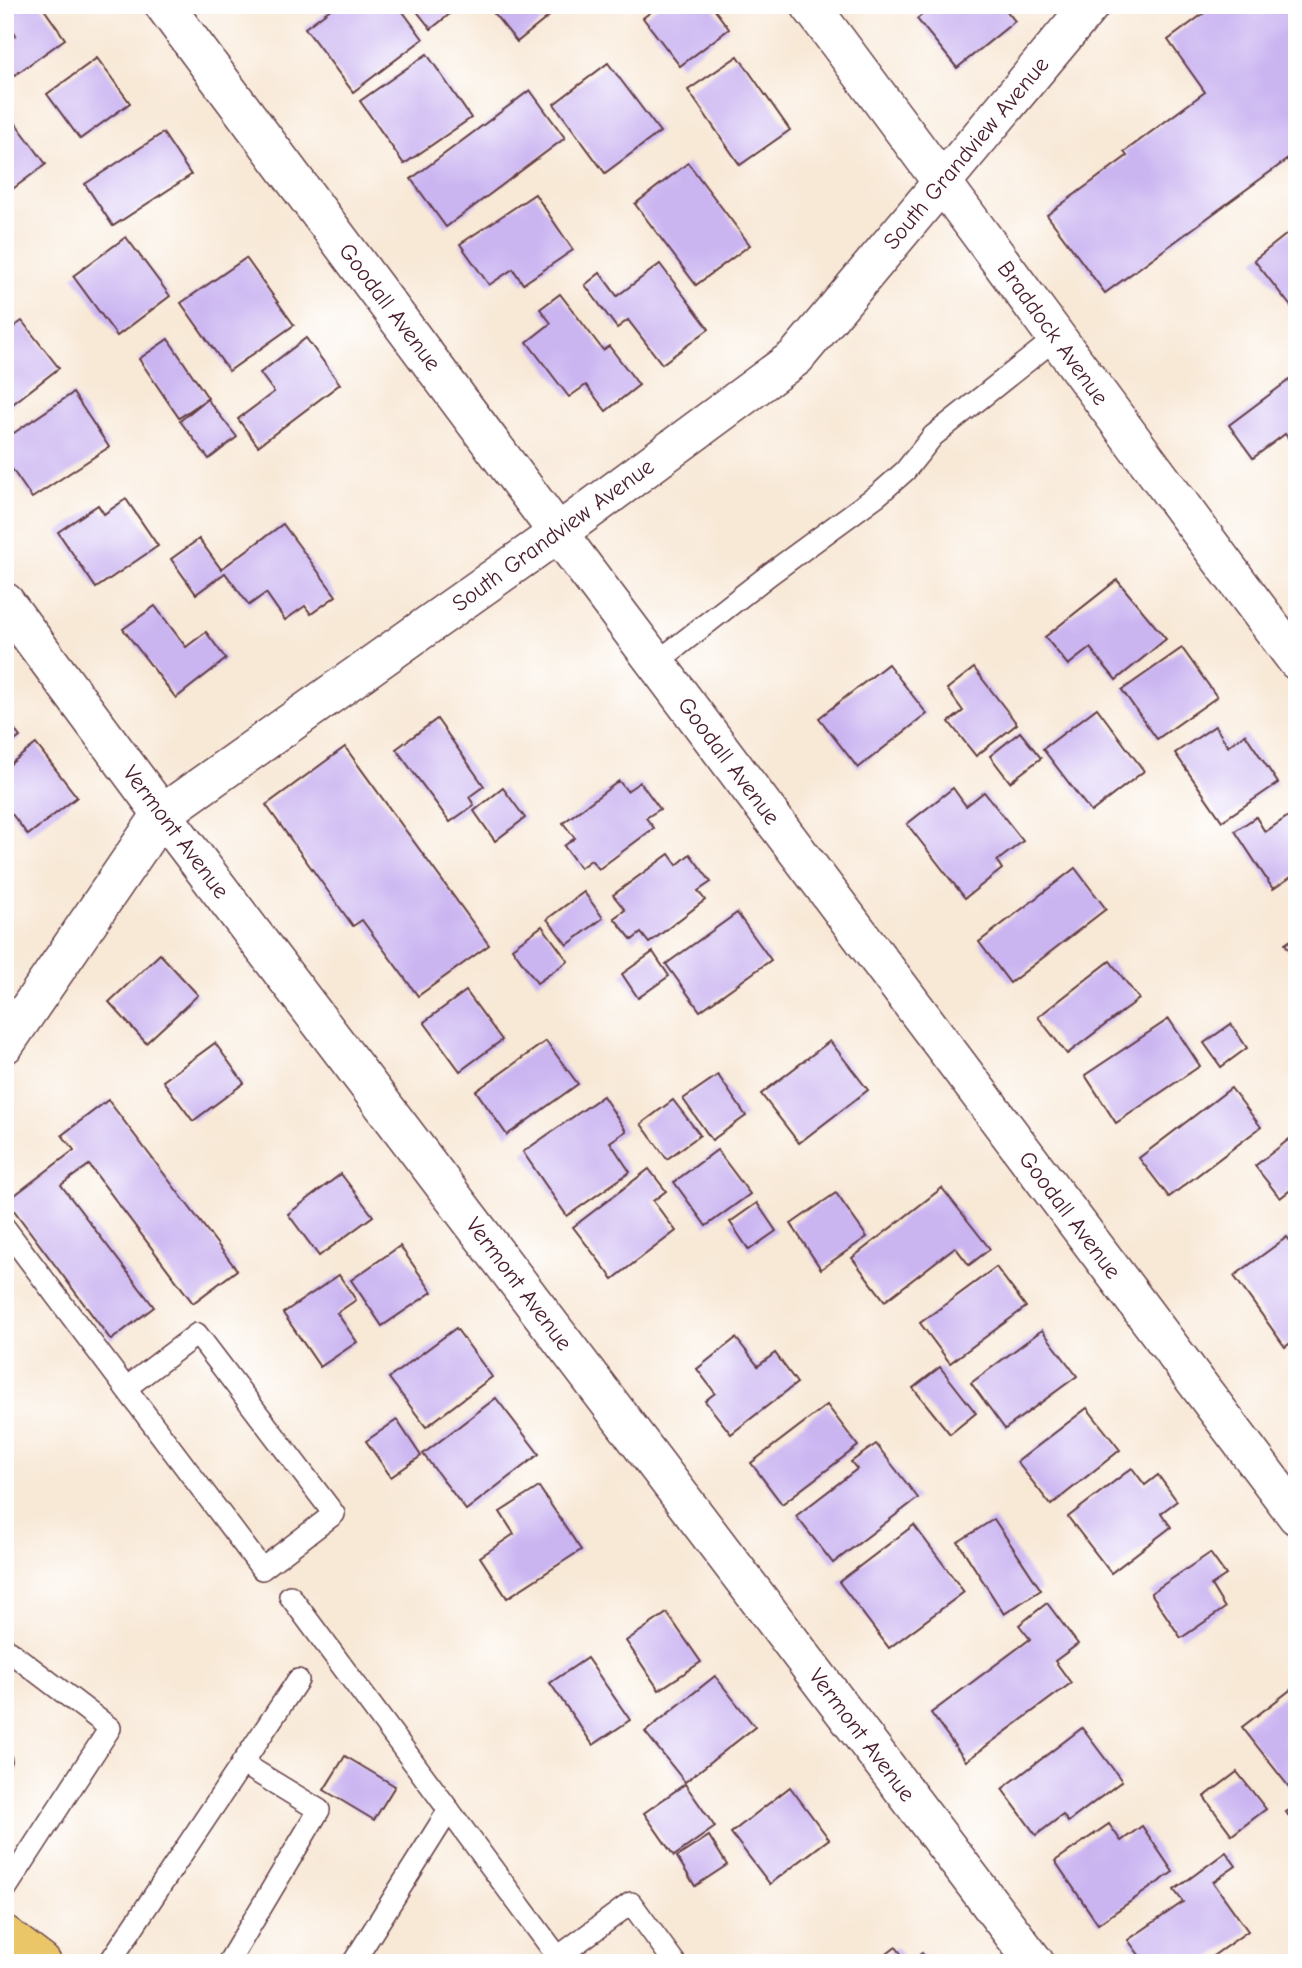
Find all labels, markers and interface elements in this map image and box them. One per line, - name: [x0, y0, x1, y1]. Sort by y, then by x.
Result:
- street label: South Grandview Avenue: [878, 51, 1054, 255]
- street label: Goodall Avenue: [333, 238, 447, 376]
- street label: Braddock Avenue: [992, 256, 1114, 410]
- street label: South Grandview Avenue: [447, 453, 659, 617]
- street label: Goodall Avenue: [672, 692, 786, 830]
- street label: Vermont Avenue: [117, 760, 235, 904]
- street label: Goodall Avenue: [1013, 1146, 1127, 1284]
- street label: Vermont Avenue: [460, 1212, 578, 1356]
- street label: Vermont Avenue: [803, 1663, 921, 1807]

